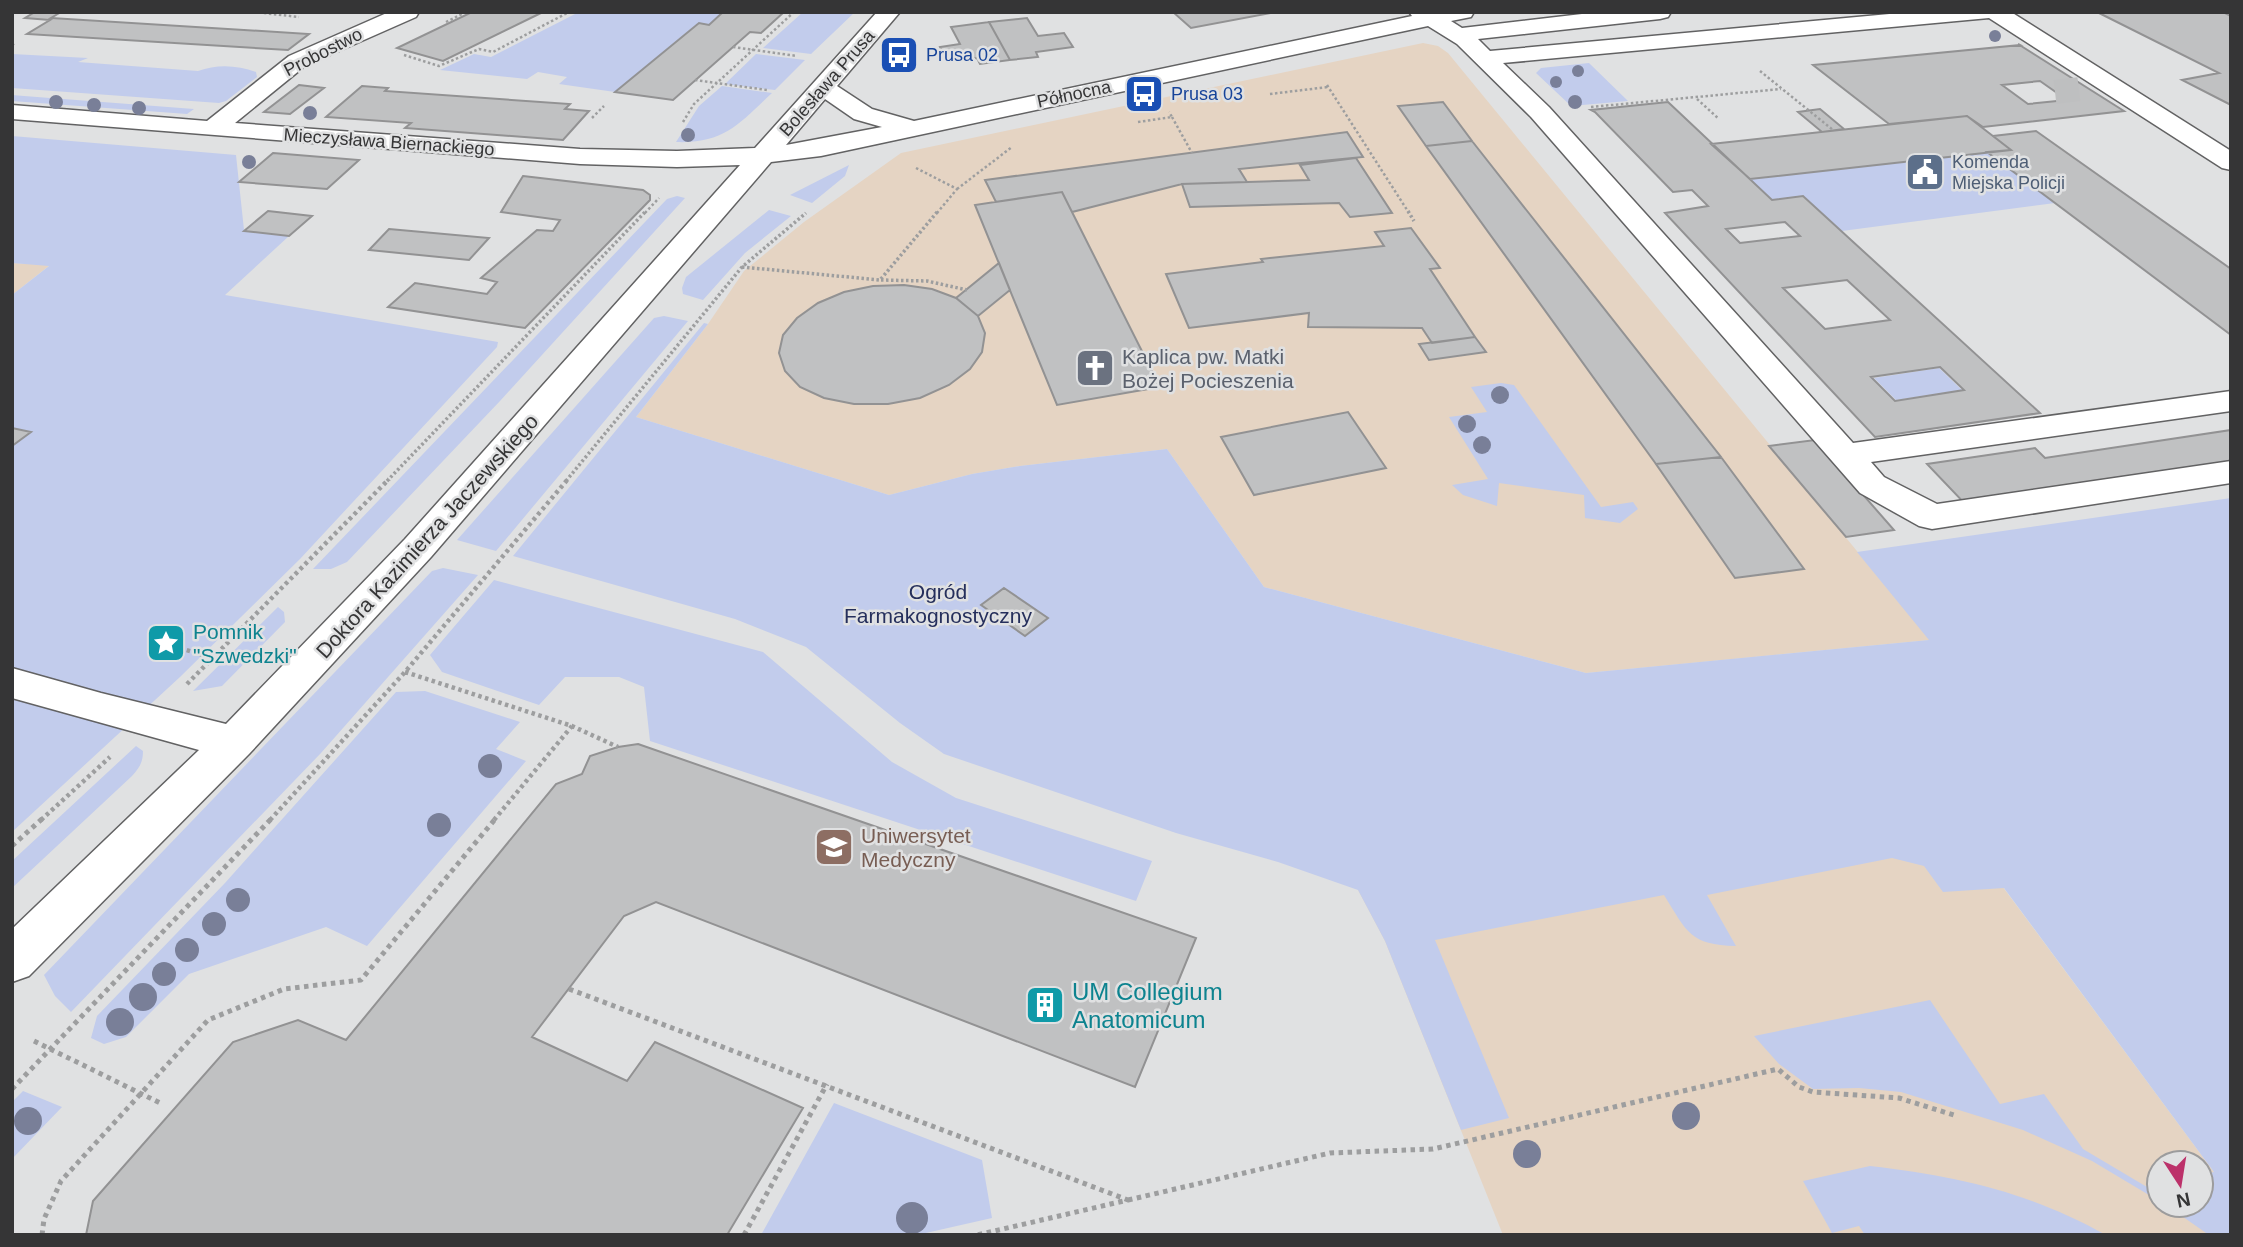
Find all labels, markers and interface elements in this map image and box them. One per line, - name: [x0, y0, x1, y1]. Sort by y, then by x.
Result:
- street label: Probostwo: [281, 24, 365, 80]
- street label: Bolesława Prusa: [775, 25, 879, 140]
- bus stop icon: Prusa 02: [878, 34, 920, 76]
- place label: Prusa 02: [926, 45, 998, 65]
- bus stop icon: Prusa 03: [1123, 73, 1165, 115]
- street label: Północna: [1035, 76, 1114, 112]
- place label: Prusa 03: [1171, 84, 1243, 104]
- street label: Mieczysława Biernackiego: [283, 125, 495, 159]
- public building icon: Komenda Miejska Policji: [1904, 151, 1946, 193]
- place label: Komenda Miejska Policji: [1952, 152, 2065, 193]
- place label: Kaplica pw. Matki Bożej Pocieszenia: [1122, 345, 1294, 392]
- church icon: Kaplica pw. Matki Bożej Pocieszenia: [1074, 347, 1116, 389]
- street label: Doktora Kazimierza Jaczewskiego: [311, 409, 543, 663]
- park label: Ogród Farmakognostyczny: [844, 580, 1032, 627]
- place label: Pomnik "Szwedzki": [193, 620, 297, 667]
- place icon: Pomnik "Szwedzki": [145, 622, 187, 664]
- place label: Uniwersytet Medyczny: [861, 824, 971, 871]
- school or university icon: Uniwersytet Medyczny: [813, 826, 855, 868]
- place label: UM Collegium Anatomicum: [1072, 978, 1223, 1033]
- building icon: UM Collegium Anatomicum: [1024, 984, 1066, 1026]
- north arrow: [2145, 1149, 2215, 1219]
- text: N: [2175, 1188, 2192, 1212]

